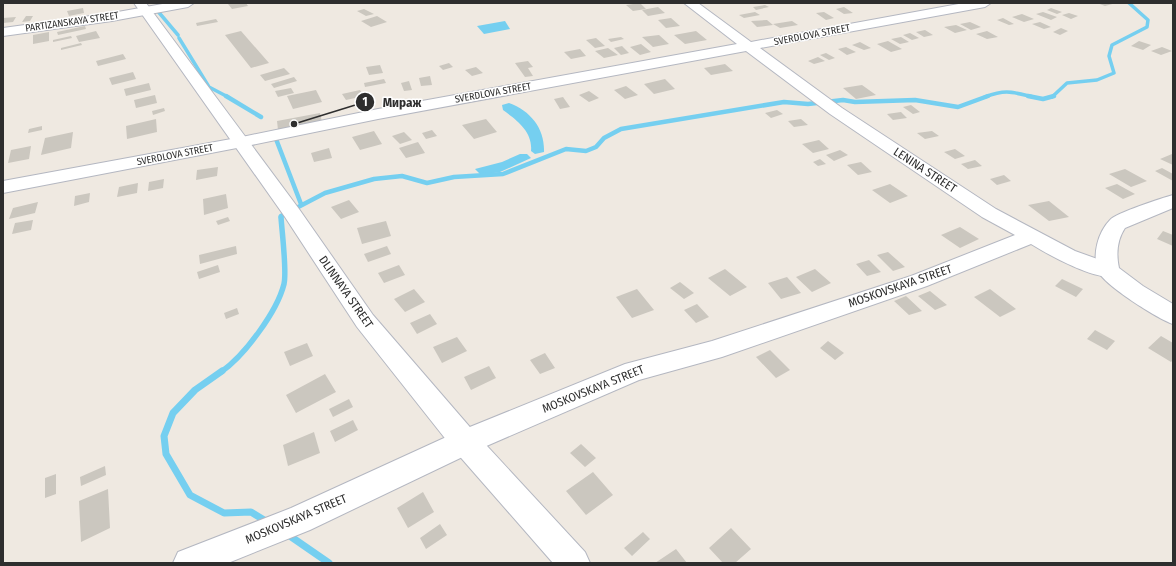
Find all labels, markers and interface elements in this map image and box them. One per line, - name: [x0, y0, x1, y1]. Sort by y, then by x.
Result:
- street label: PARTIZANSKAYA STREET: [24, 9, 120, 35]
- street label: SVERDLOVA STREET: [773, 22, 851, 48]
- street label: SVERDLOVA STREET: [454, 80, 533, 106]
- callout: Мираж: [355, 90, 430, 115]
- text: 1: [362, 95, 368, 109]
- text: Мираж: [383, 95, 421, 110]
- street label: SVERDLOVA STREET: [136, 142, 214, 168]
- street label: LENINA STREET: [891, 144, 960, 196]
- street label: DLINNAYA STREET: [316, 253, 376, 331]
- street label: MOSKOVSKAYA STREET: [846, 262, 954, 310]
- street label: MOSKOVSKAYA STREET: [540, 362, 646, 416]
- street label: MOSKOVSKAYA STREET: [243, 491, 349, 547]

